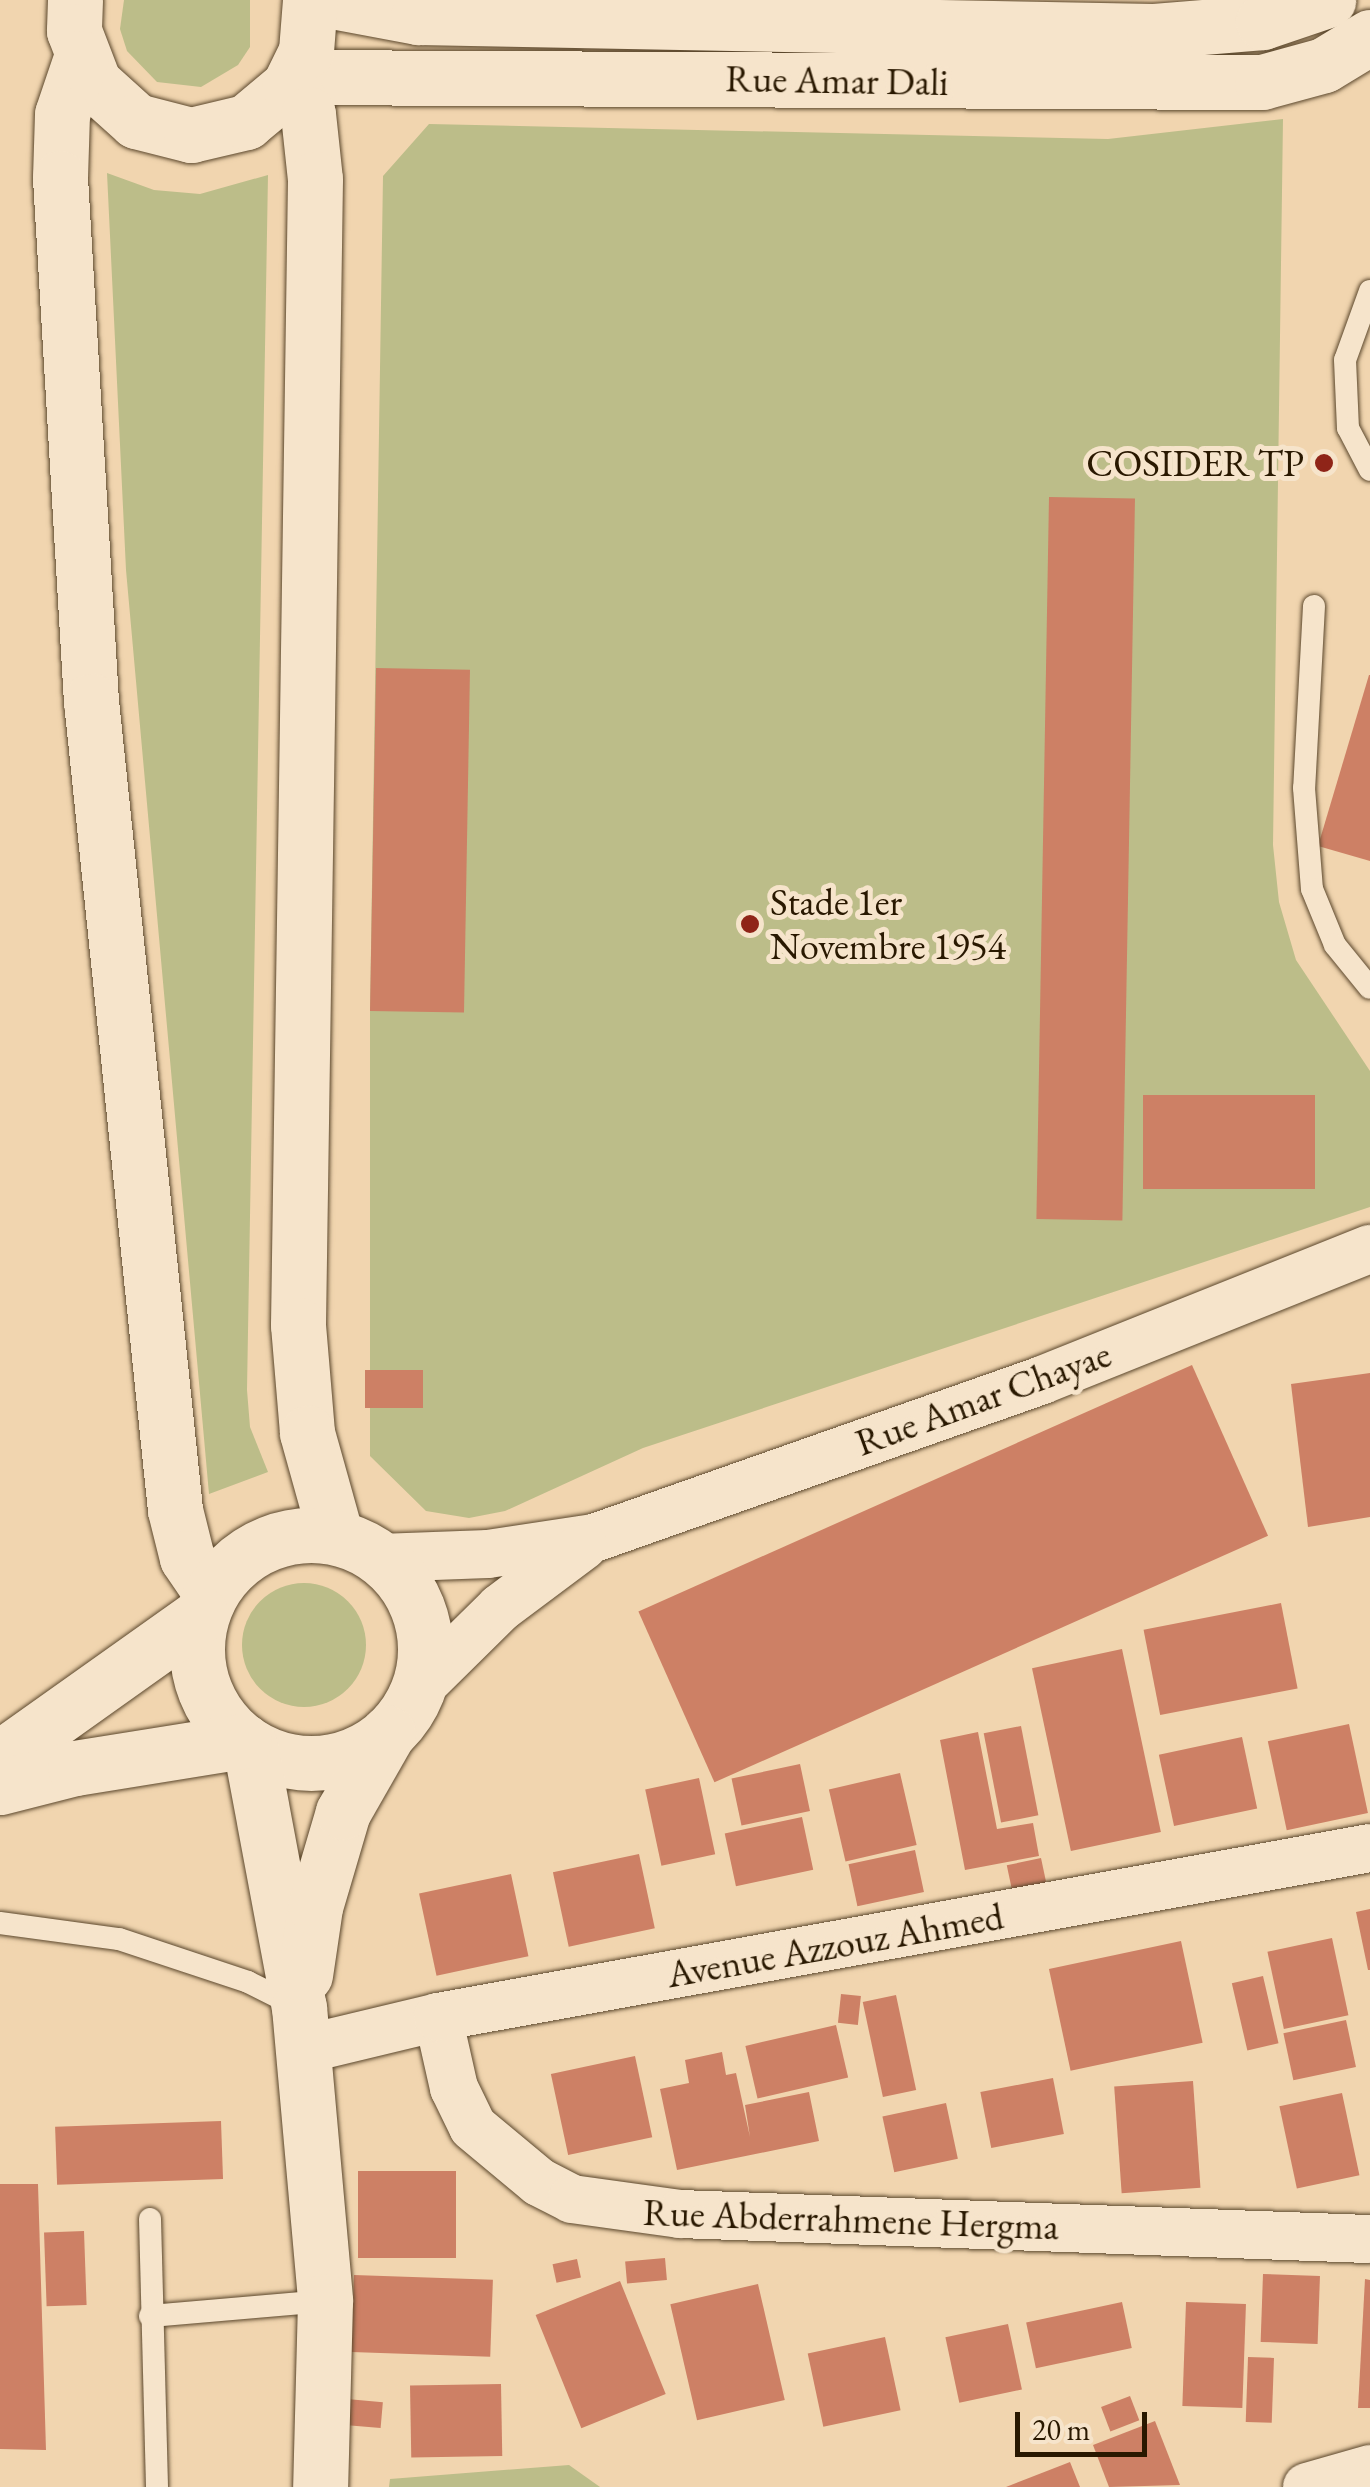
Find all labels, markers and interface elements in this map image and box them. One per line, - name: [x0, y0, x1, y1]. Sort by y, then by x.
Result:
- street label: Rue Amar Dali: [725, 55, 949, 105]
- place label: COSIDER TP: [1086, 440, 1304, 486]
- marker: COSIDER TP: [1313, 452, 1335, 474]
- place label: Stade 1er Novembre 1954: [770, 879, 1006, 968]
- marker: Stade 1er Novembre 1954: [739, 913, 761, 935]
- street label: Rue Amar Chayae: [849, 1331, 1117, 1465]
- street label: Avenue Azzouz Ahmed: [663, 1893, 1007, 1997]
- street label: Rue Abderrahmene Hergma: [642, 2189, 1060, 2249]
- scale bar: [1020, 2392, 1152, 2454]
- text: 20 m: [1032, 2410, 1090, 2449]

